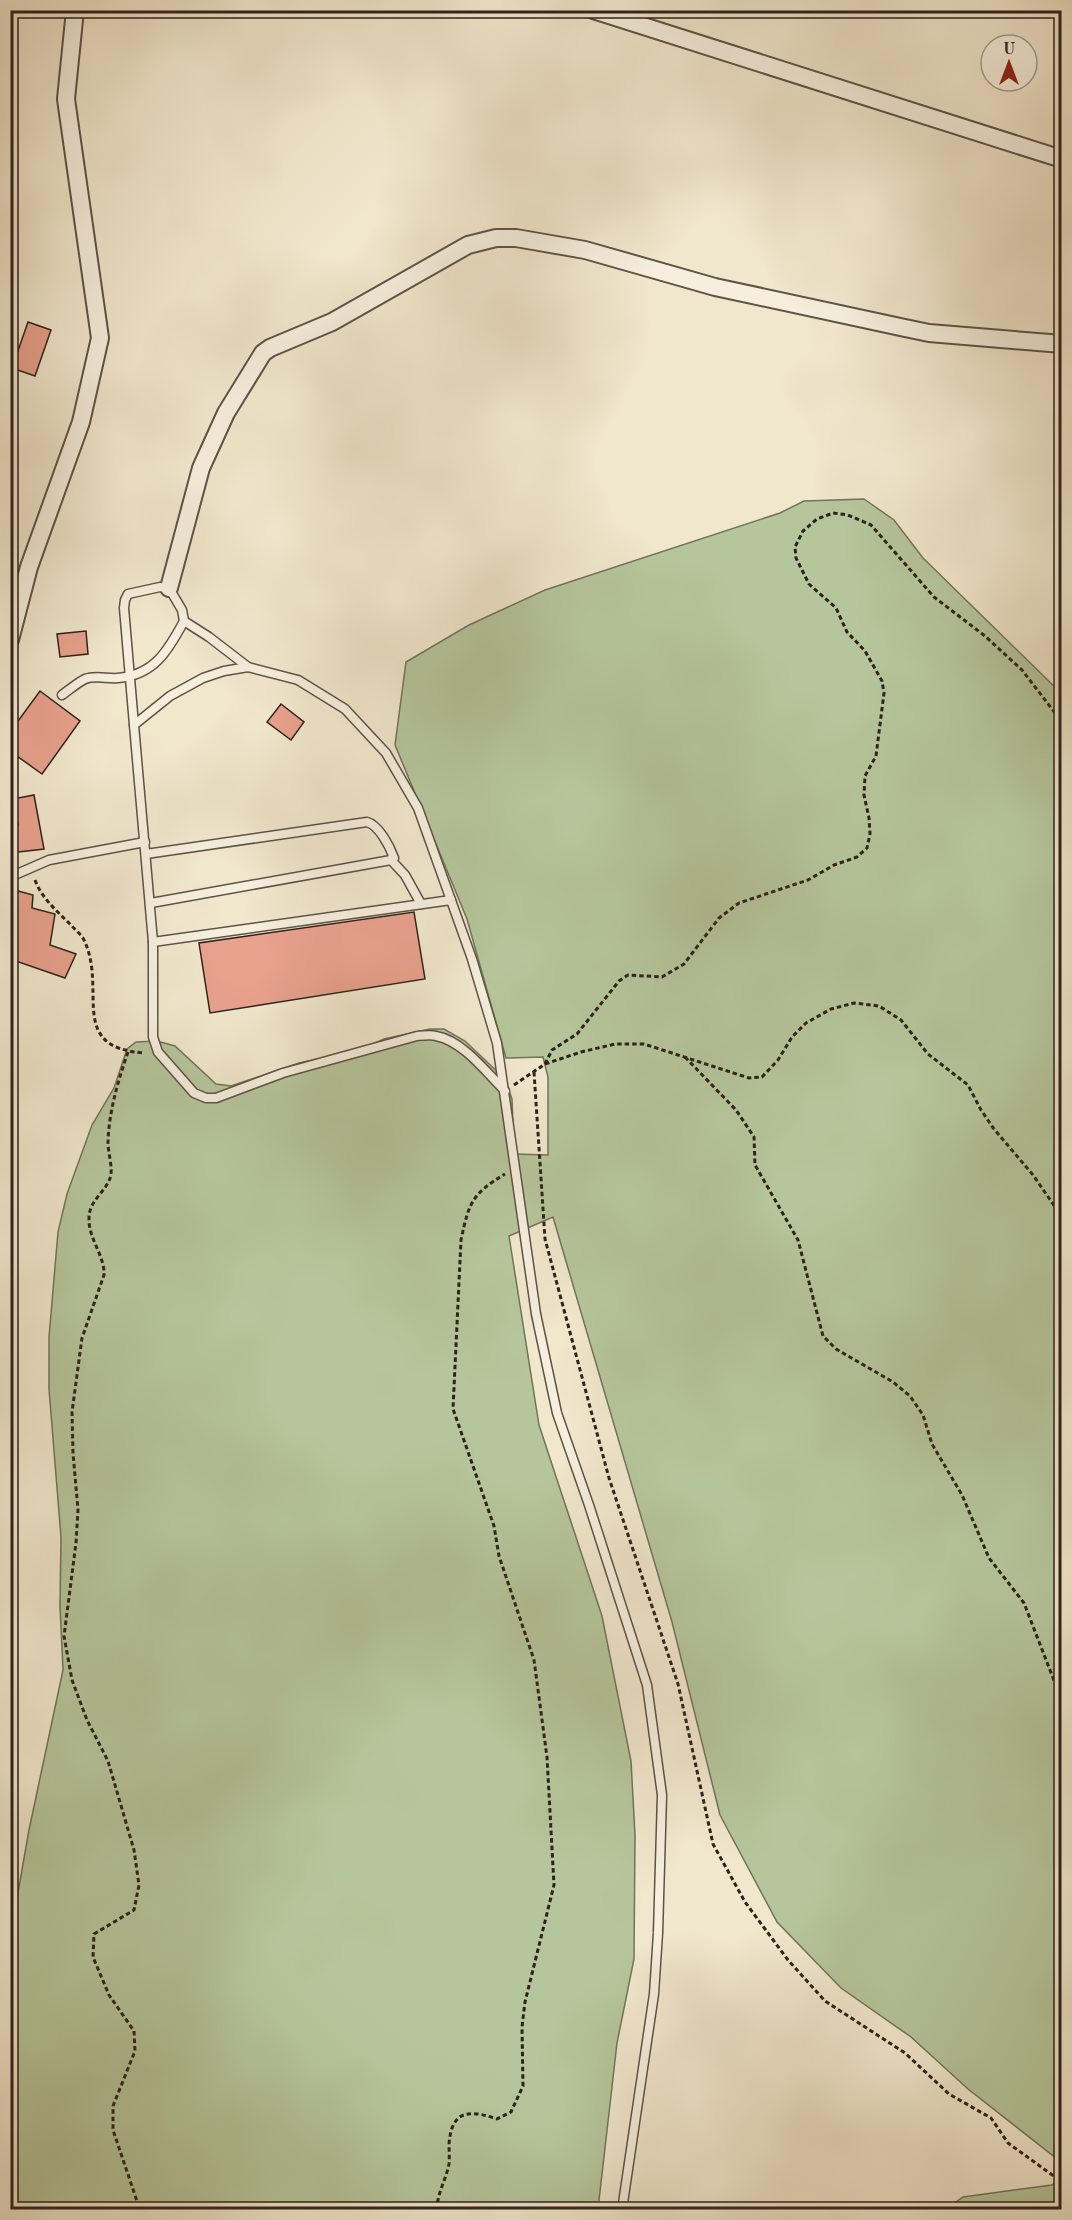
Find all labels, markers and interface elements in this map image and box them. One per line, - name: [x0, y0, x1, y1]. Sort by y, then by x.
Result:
- north arrow: [979, 33, 1039, 93]
- text: U: [1003, 42, 1016, 58]

